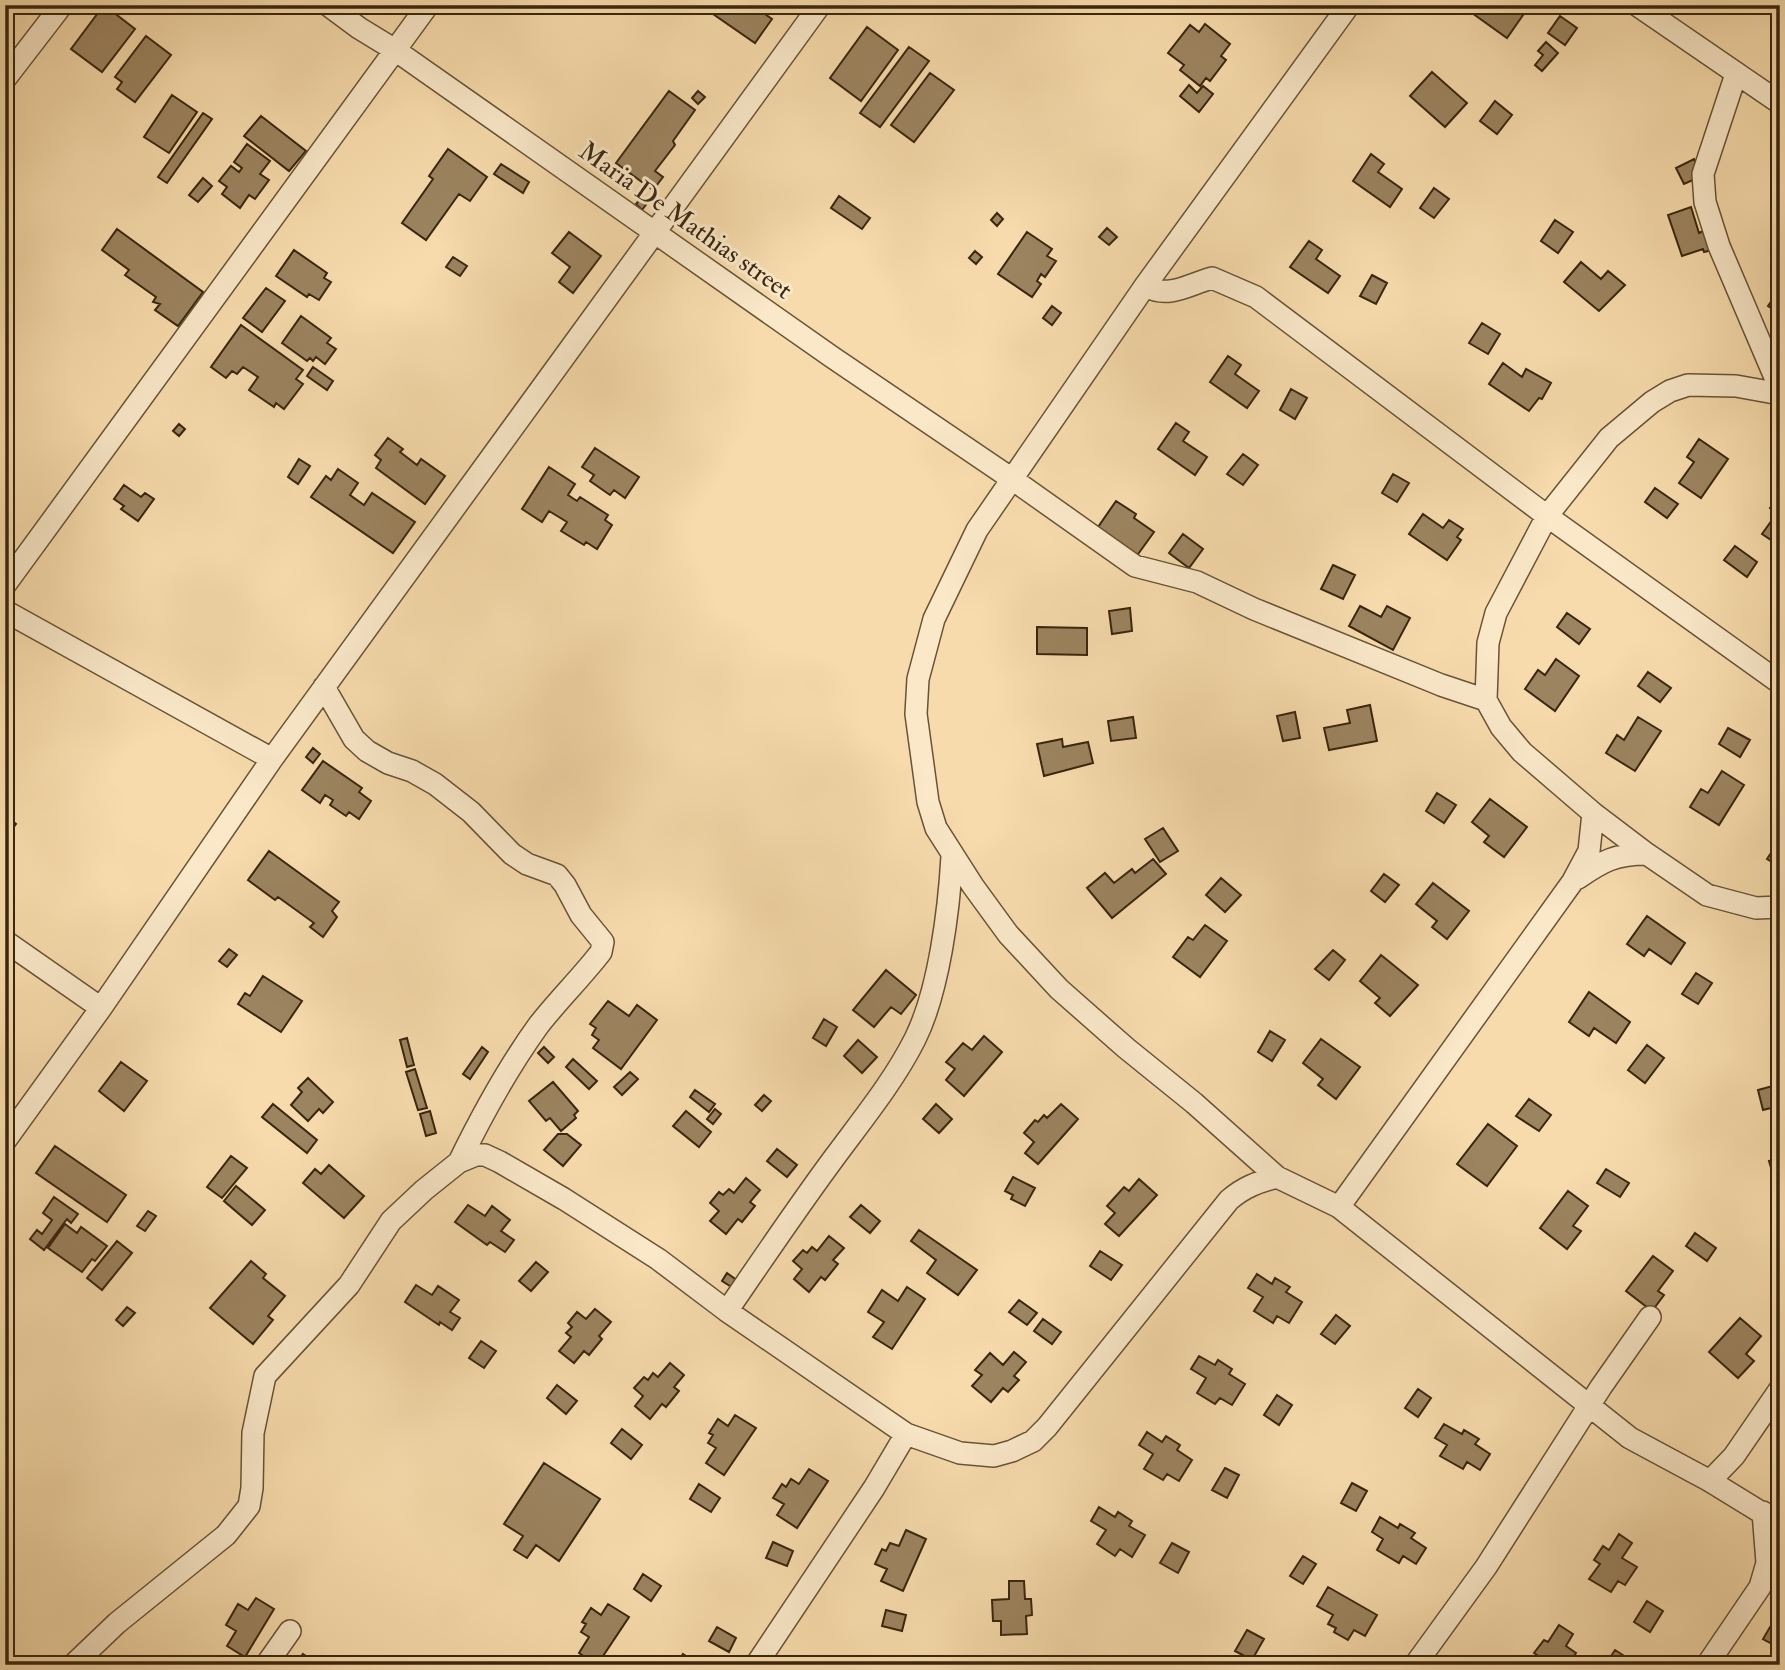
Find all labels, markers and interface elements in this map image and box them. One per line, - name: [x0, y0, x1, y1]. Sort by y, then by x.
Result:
- street label: Maria De Mathias street: [573, 135, 798, 306]

